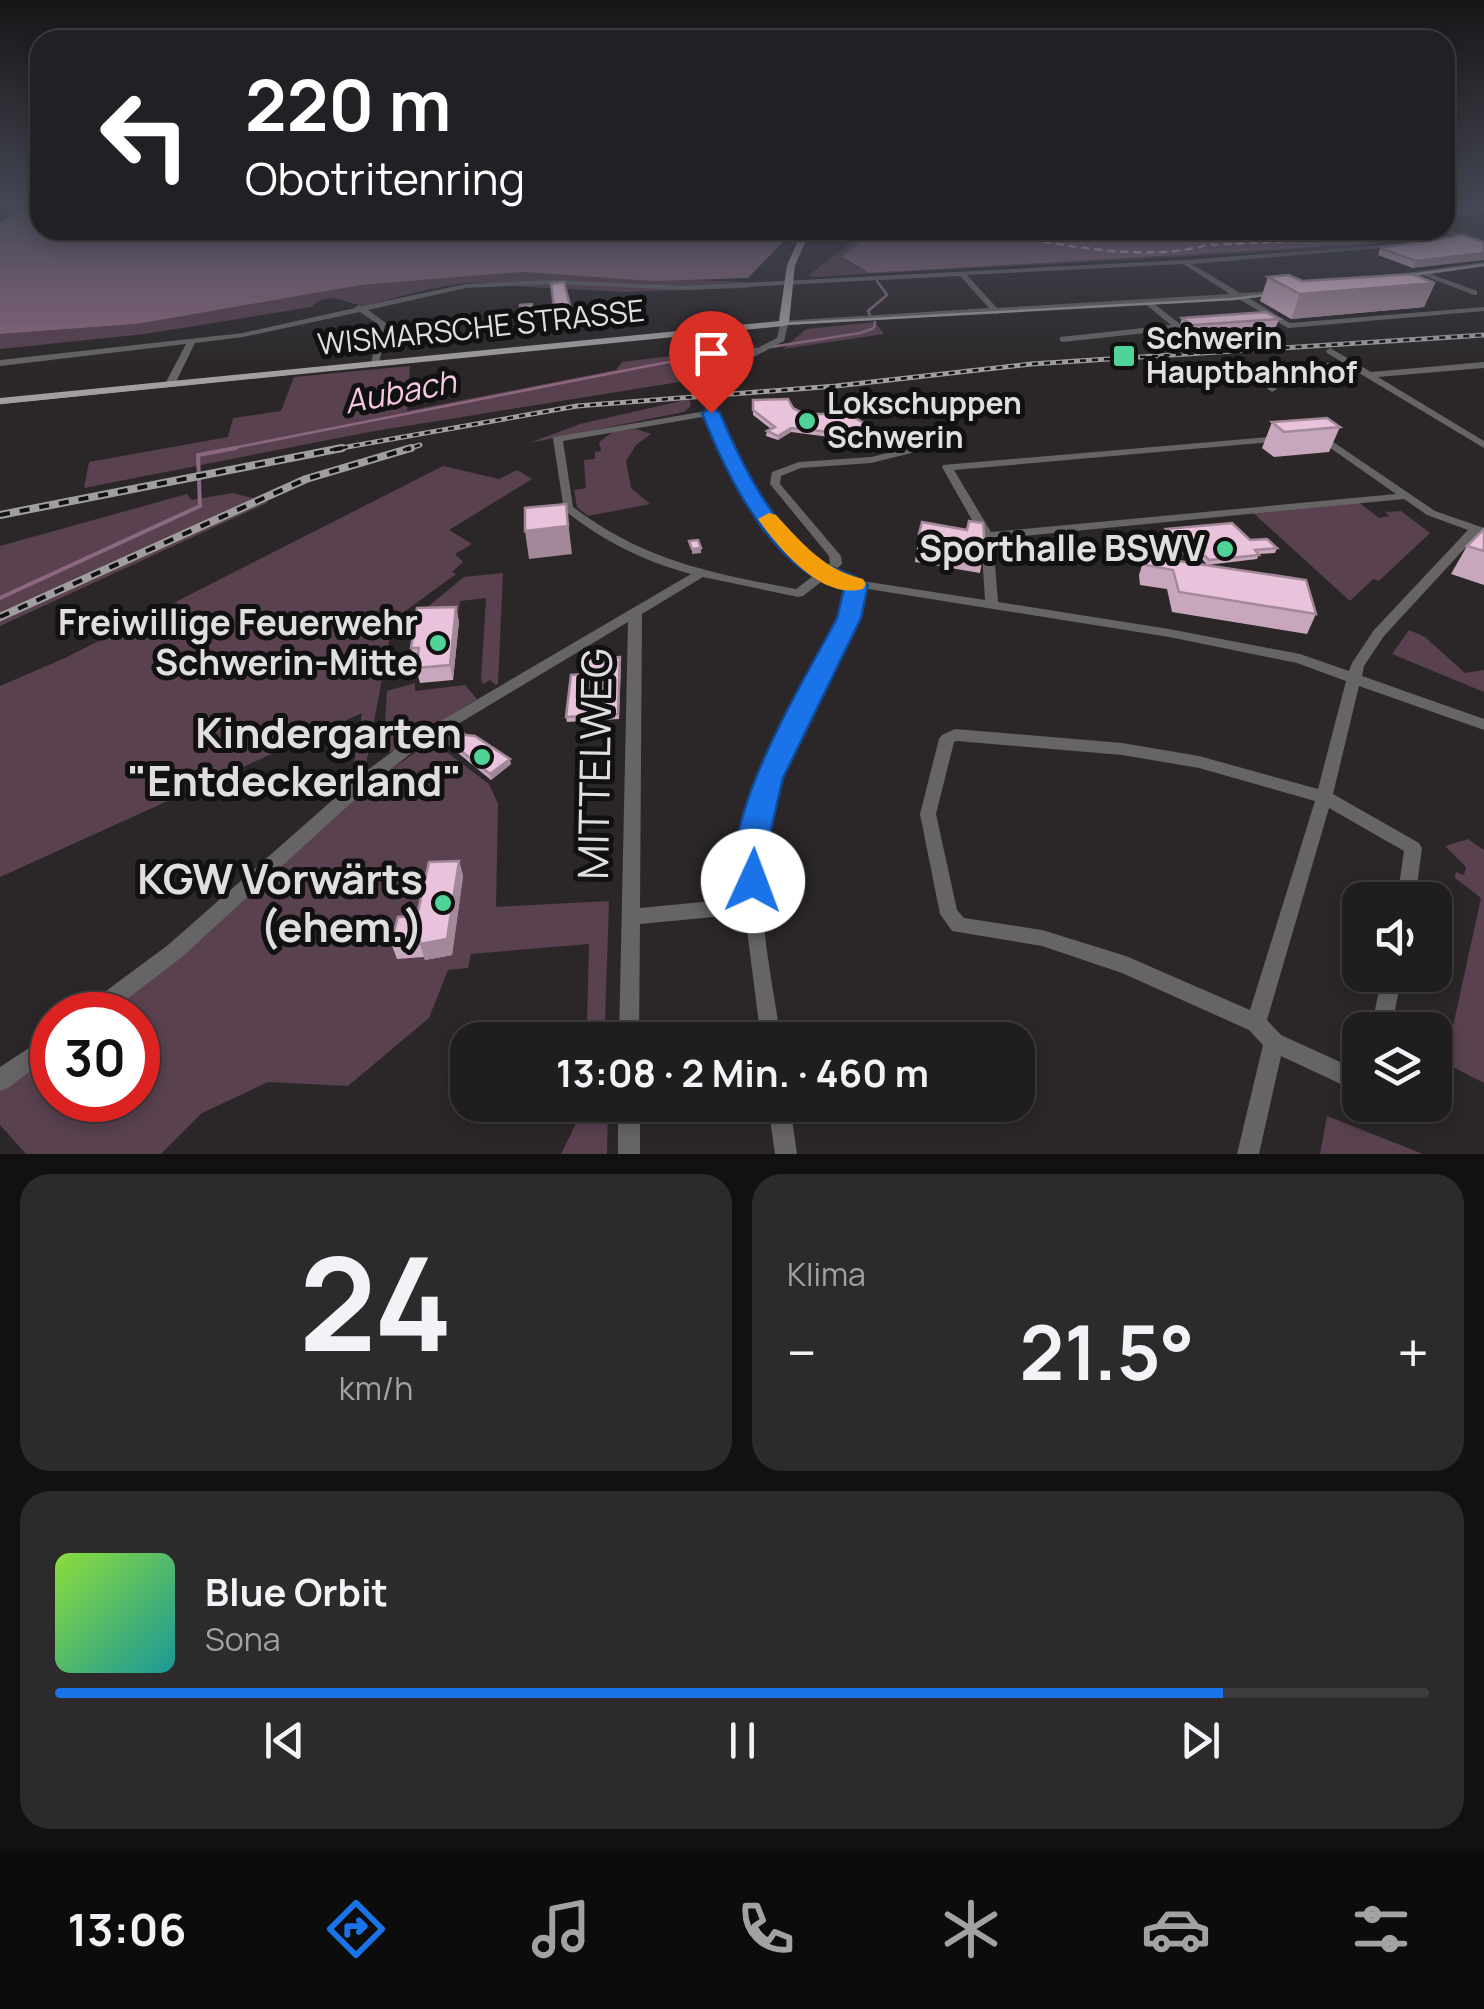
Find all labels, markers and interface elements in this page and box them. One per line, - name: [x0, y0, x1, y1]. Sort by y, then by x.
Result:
- text: 220 m: [245, 56, 451, 152]
- icon: left: [80, 70, 210, 200]
- text: Obotritenring: [245, 147, 525, 209]
- street label: WISMARSCHE STRASSE: [315, 289, 646, 364]
- pin: [669, 311, 754, 414]
- place label: Schwerin Hauptbahnhof: [1146, 317, 1358, 392]
- icon: arrive: [684, 326, 739, 381]
- marker: Schwerin Hauptbahnhof: [1111, 343, 1137, 369]
- water label: Aubach: [340, 358, 460, 423]
- place label: Lokschuppen Schwerin: [827, 382, 1022, 457]
- marker: Lokschuppen Schwerin: [796, 410, 818, 432]
- place label: Sporthalle BSWV: [919, 524, 1206, 572]
- marker: Sporthalle BSWV: [1214, 538, 1236, 560]
- place label: Freiwillige Feuerwehr Schwerin-Mitte: [58, 598, 418, 686]
- marker: Freiwillige Feuerwehr Schwerin-Mitte: [427, 632, 449, 654]
- street label: MITTELWEG: [563, 648, 625, 880]
- place label: Kindergarten "Entdeckerland": [128, 703, 462, 809]
- marker: Kindergarten "Entdeckerland": [471, 746, 493, 768]
- position arrow: [701, 829, 805, 933]
- place label: KGW Vorwärts (ehem.): [137, 849, 423, 955]
- map controls: [1342, 882, 1452, 1122]
- button: sound: [1342, 882, 1452, 992]
- marker: KGW Vorwärts (ehem.): [432, 892, 454, 914]
- speed limit sign: 30: [30, 992, 160, 1122]
- button: layers: [1342, 1012, 1452, 1122]
- text: 13:08 · 2 Min. · 460 m: [556, 1046, 929, 1098]
- text: 24: [299, 1212, 453, 1390]
- text: Klima: [787, 1252, 866, 1296]
- text: 21.5°: [1020, 1300, 1194, 1403]
- text: −: [787, 1314, 817, 1390]
- text: +: [1397, 1314, 1429, 1390]
- text: km/h: [339, 1366, 413, 1410]
- text: Blue Orbit: [205, 1565, 388, 1617]
- text: Sona: [205, 1617, 280, 1661]
- icon: previous: [257, 1713, 312, 1768]
- icon: pause: [715, 1713, 770, 1768]
- icon: next: [1173, 1713, 1228, 1768]
- icon: directions: [321, 1894, 391, 1964]
- icon: music: [526, 1894, 596, 1964]
- icon: phone: [731, 1894, 801, 1964]
- icon: climate: [936, 1894, 1006, 1964]
- icon: car: [1141, 1894, 1211, 1964]
- icon: filters: [1346, 1894, 1416, 1964]
- text: 13:06: [68, 1898, 186, 1960]

